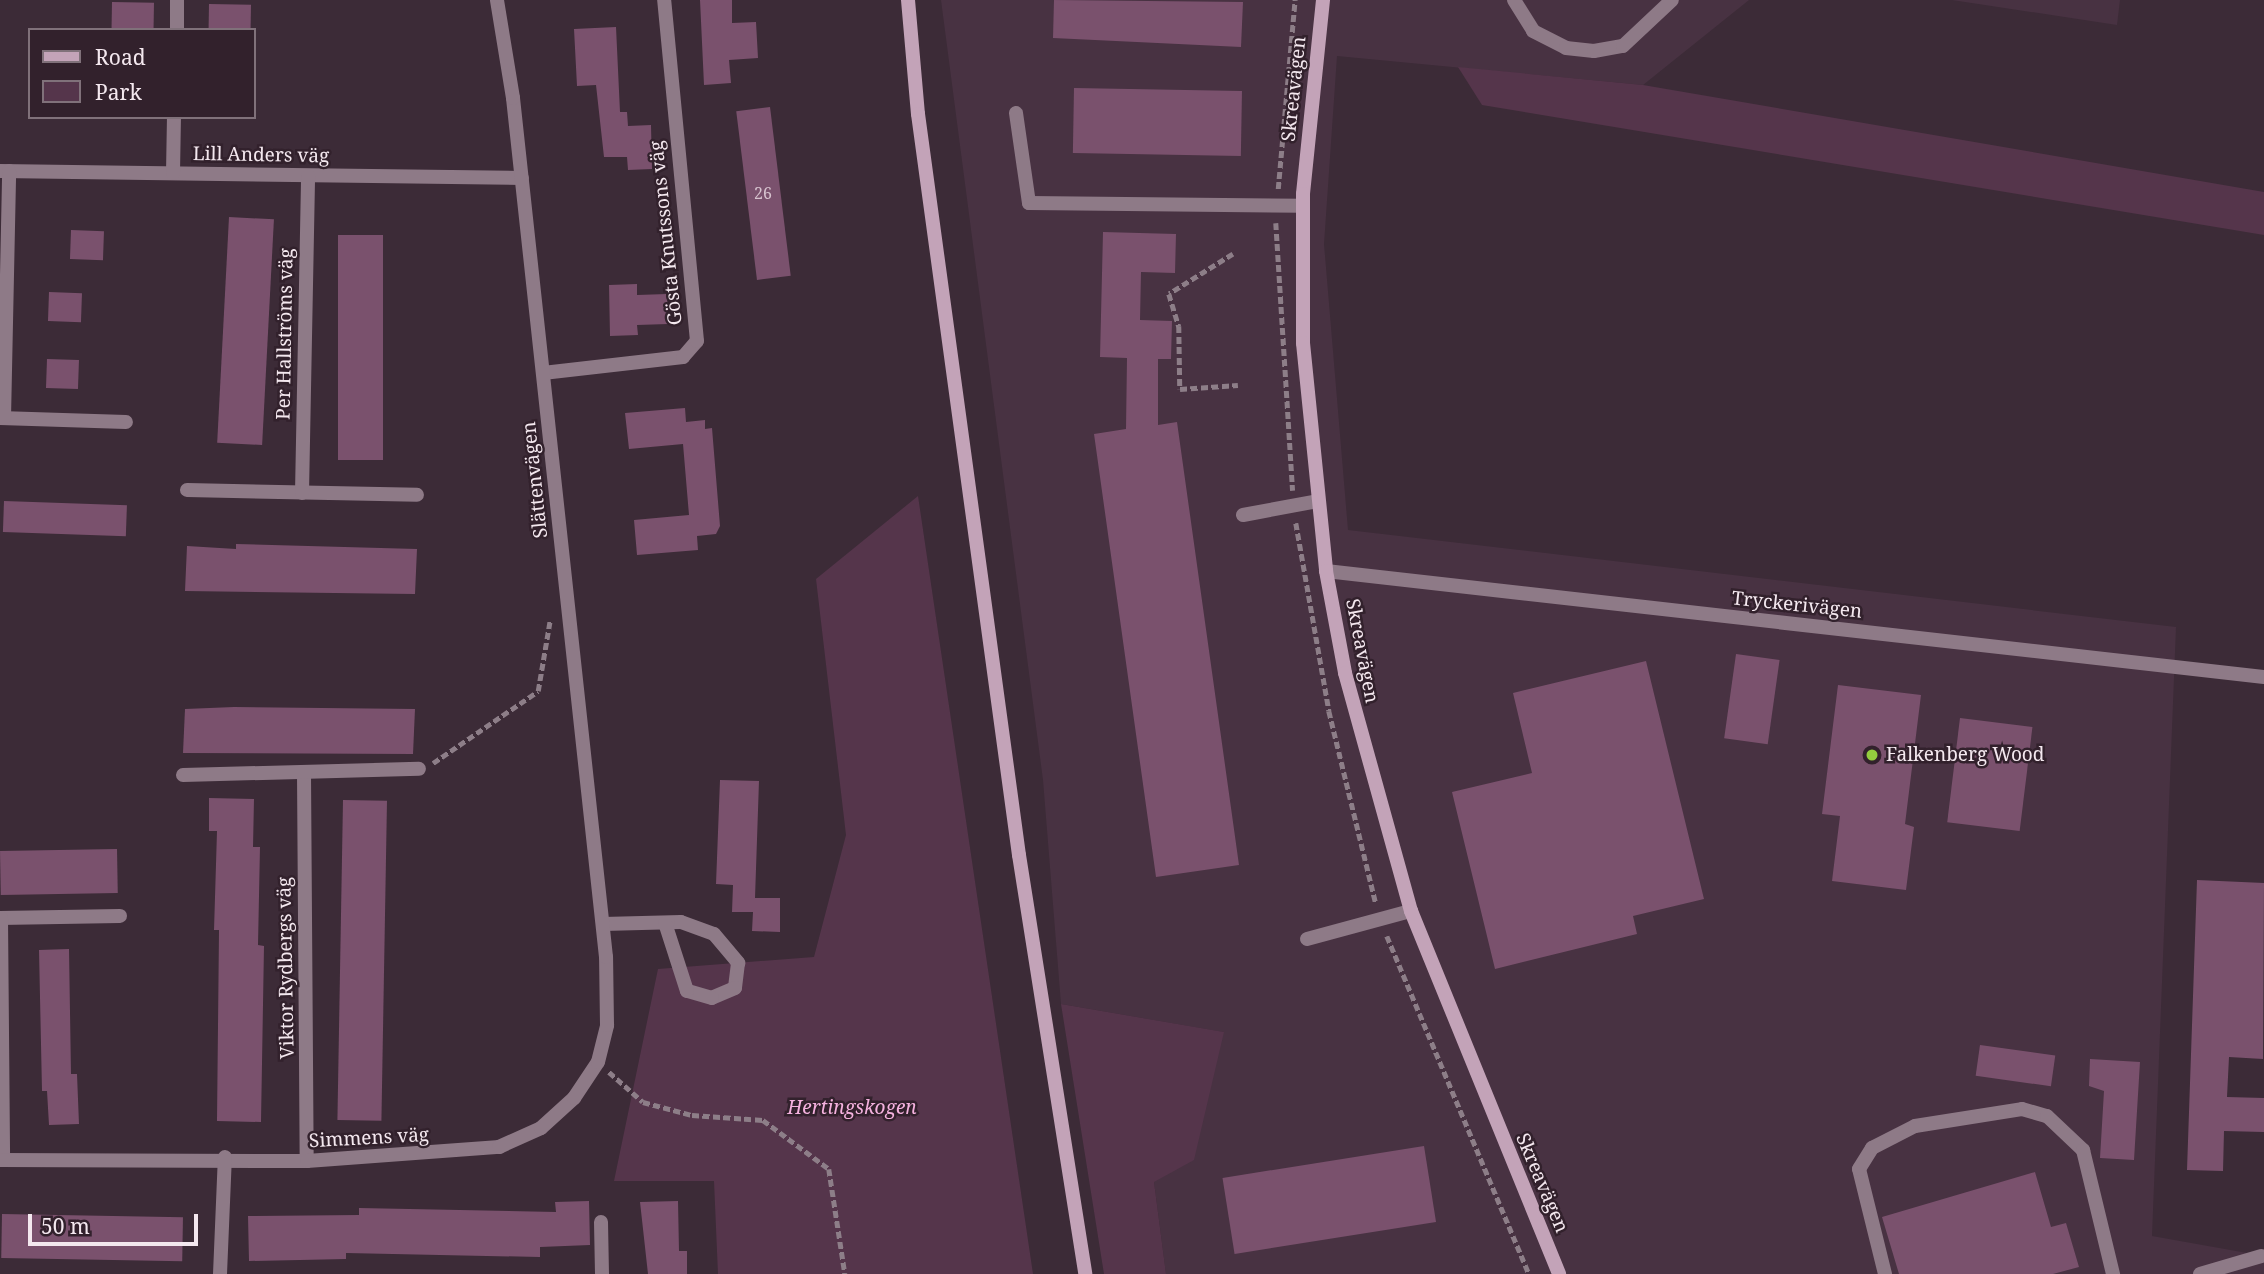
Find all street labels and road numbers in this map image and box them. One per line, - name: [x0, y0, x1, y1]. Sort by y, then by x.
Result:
- street label: Skreavägen: [1277, 35, 1311, 143]
- street label: Gösta Knutssons väg: [645, 140, 687, 326]
- street label: Lill Anders väg: [193, 142, 329, 168]
- street label: Per Hallströms väg: [272, 248, 298, 420]
- street label: Slättenvägen: [518, 421, 552, 539]
- street label: Tryckerivägen: [1731, 587, 1863, 623]
- street label: Skreavägen: [1341, 597, 1383, 705]
- street label: Viktor Rydbergs väg: [273, 877, 299, 1059]
- street label: Simmens väg: [308, 1123, 430, 1153]
- street label: Skreavägen: [1511, 1130, 1573, 1236]

